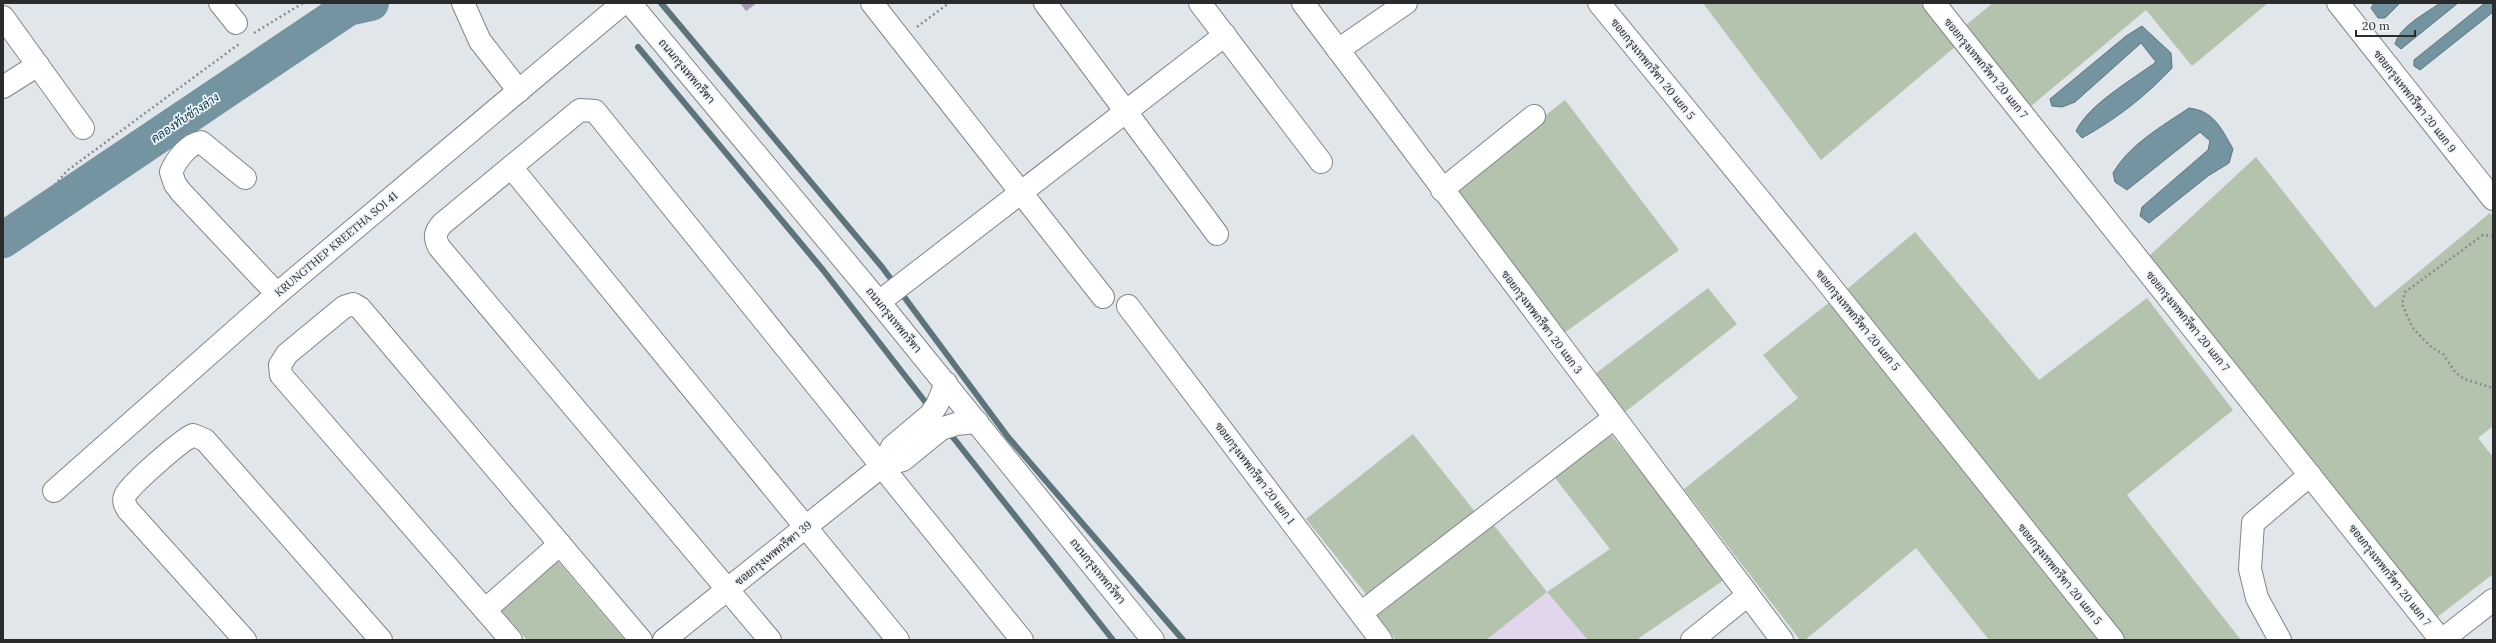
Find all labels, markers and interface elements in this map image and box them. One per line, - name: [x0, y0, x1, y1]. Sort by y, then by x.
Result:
- scale bar: [2356, 12, 2415, 38]
- street label: ซอยกรุงเทพกรีฑา 20 แยก 7: [1940, 14, 2032, 122]
- street label: ซอยกรุงเทพกรีฑา 20 แยก 5: [1606, 15, 1699, 124]
- text: 20 m: [2362, 18, 2390, 33]
- street label: ถนนกรุงเทพกรีฑา: [654, 35, 719, 108]
- street label: ซอยกรุงเทพกรีฑา 20 แยก 9: [2369, 46, 2460, 156]
- water label: คลองทับช้างล่าง: [148, 89, 222, 146]
- street label: KRUNGTHEP KREETHA SOI 41: [272, 188, 400, 300]
- street label: ซอยกรุงเทพกรีฑา 20 แยก 5: [1811, 266, 1904, 375]
- street label: ซอยกรุงเทพกรีฑา 20 แยก 3: [1497, 267, 1586, 378]
- street label: ซอยกรุงเทพกรีฑา 20 แยก 7: [2142, 267, 2234, 375]
- street label: ถนนกรุงเทพกรีฑา: [862, 284, 926, 357]
- street label: ซอยกรุงเทพกรีฑา 20 แยก 1: [1211, 419, 1299, 528]
- street label: ซอยกรุงเทพกรีฑา 39: [731, 517, 816, 590]
- street label: ซอยกรุงเทพกรีฑา 20 แยก 5: [2013, 520, 2106, 629]
- street label: ซอยกรุงเทพกรีฑา 20 แยก 7: [2344, 521, 2435, 630]
- street label: ถนนกรุงเทพกรีฑา: [1066, 535, 1130, 608]

